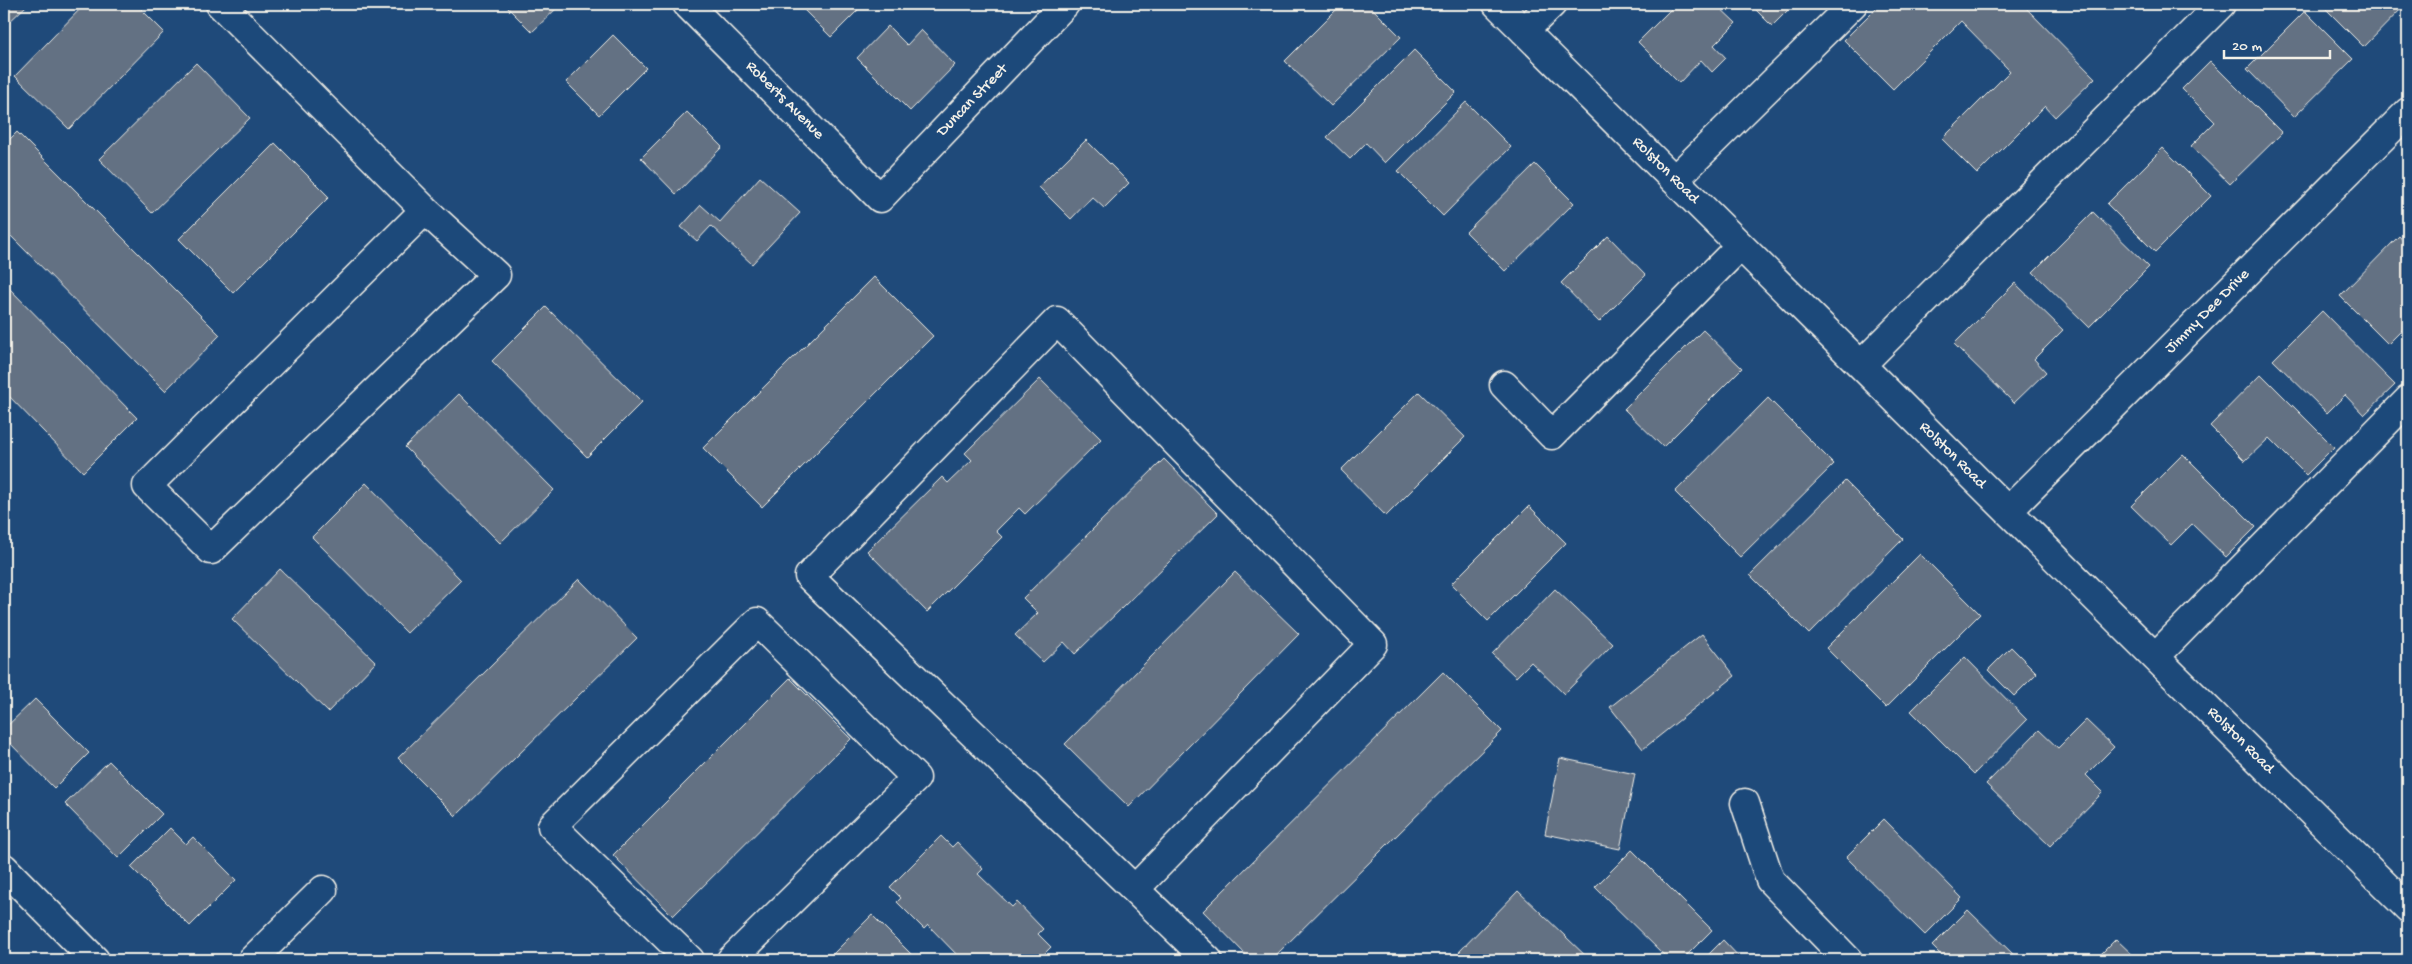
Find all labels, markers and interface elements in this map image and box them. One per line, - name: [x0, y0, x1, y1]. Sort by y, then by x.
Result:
- scale bar: [2224, 28, 2331, 60]
- text: 20 m: [2232, 38, 2262, 56]
- street label: Roberts Avenue: [741, 58, 828, 145]
- street label: Duncan Street: [933, 60, 1013, 142]
- street label: Rolston Road: [1627, 133, 1704, 210]
- street label: Jimmy Dee Drive: [2162, 265, 2255, 358]
- street label: Rolston Road: [1914, 418, 1991, 495]
- street label: Rolston Road: [2202, 703, 2279, 780]

